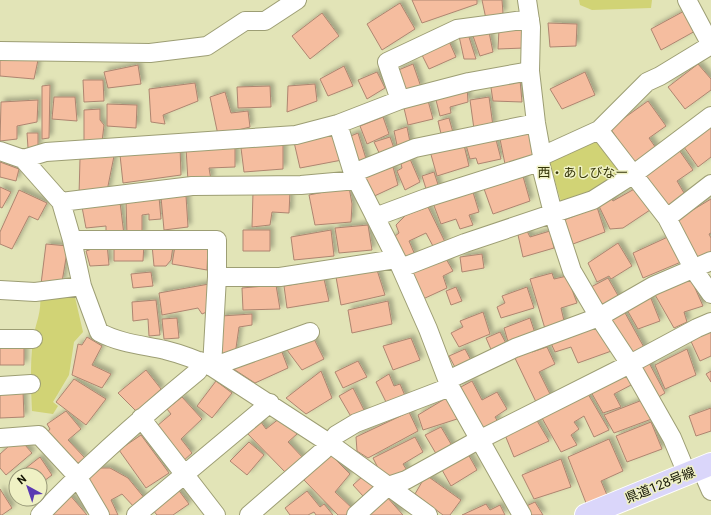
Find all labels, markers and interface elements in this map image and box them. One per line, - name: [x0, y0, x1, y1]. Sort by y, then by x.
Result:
- park label: 西・あしびなー: [537, 165, 629, 180]
- street label: 県道128号線: [623, 464, 697, 506]
- north arrow: [8, 467, 48, 507]
- text: N: [15, 472, 29, 487]

